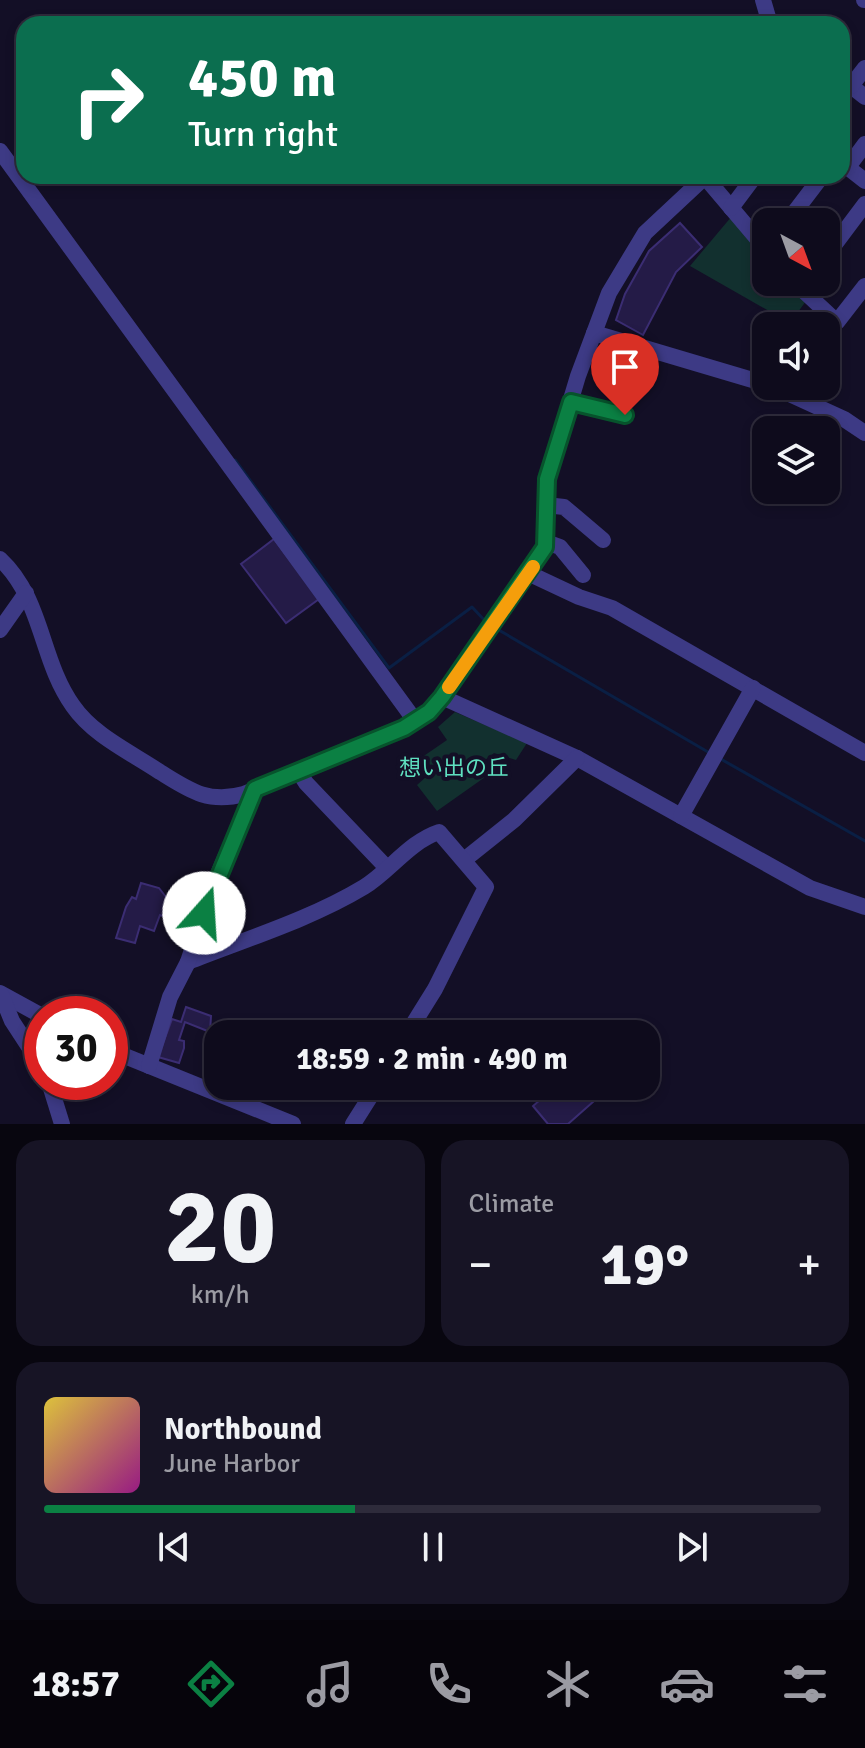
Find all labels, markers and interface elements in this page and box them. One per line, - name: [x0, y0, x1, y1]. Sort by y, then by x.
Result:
- text: 450 m: [188, 43, 336, 112]
- icon: right: [56, 48, 160, 152]
- text: Turn right: [188, 112, 338, 157]
- north arrow: [752, 208, 840, 296]
- map controls: [752, 208, 840, 504]
- button: sound: [752, 312, 840, 400]
- pin: [591, 333, 659, 415]
- icon: arrive: [603, 345, 647, 389]
- button: layers: [752, 416, 840, 504]
- park label: 想い出の丘: [399, 754, 509, 781]
- position arrow: [162, 871, 246, 955]
- speed limit sign: 30: [24, 996, 128, 1100]
- text: 18:59 · 2 min · 490 m: [296, 1041, 568, 1078]
- text: 20: [164, 1163, 276, 1291]
- text: Climate: [469, 1188, 554, 1220]
- text: 19°: [600, 1228, 689, 1302]
- text: −: [469, 1238, 492, 1292]
- text: +: [797, 1238, 821, 1292]
- text: km/h: [191, 1279, 250, 1311]
- text: Northbound: [164, 1411, 322, 1448]
- text: June Harbor: [164, 1448, 300, 1480]
- icon: previous: [152, 1525, 196, 1569]
- icon: pause: [411, 1525, 455, 1569]
- icon: next: [670, 1525, 714, 1569]
- icon: directions: [183, 1656, 239, 1712]
- icon: music: [302, 1656, 358, 1712]
- icon: phone: [421, 1656, 477, 1712]
- icon: climate: [540, 1656, 596, 1712]
- icon: car: [659, 1656, 715, 1712]
- icon: filters: [777, 1656, 833, 1712]
- text: 18:57: [31, 1662, 120, 1707]

